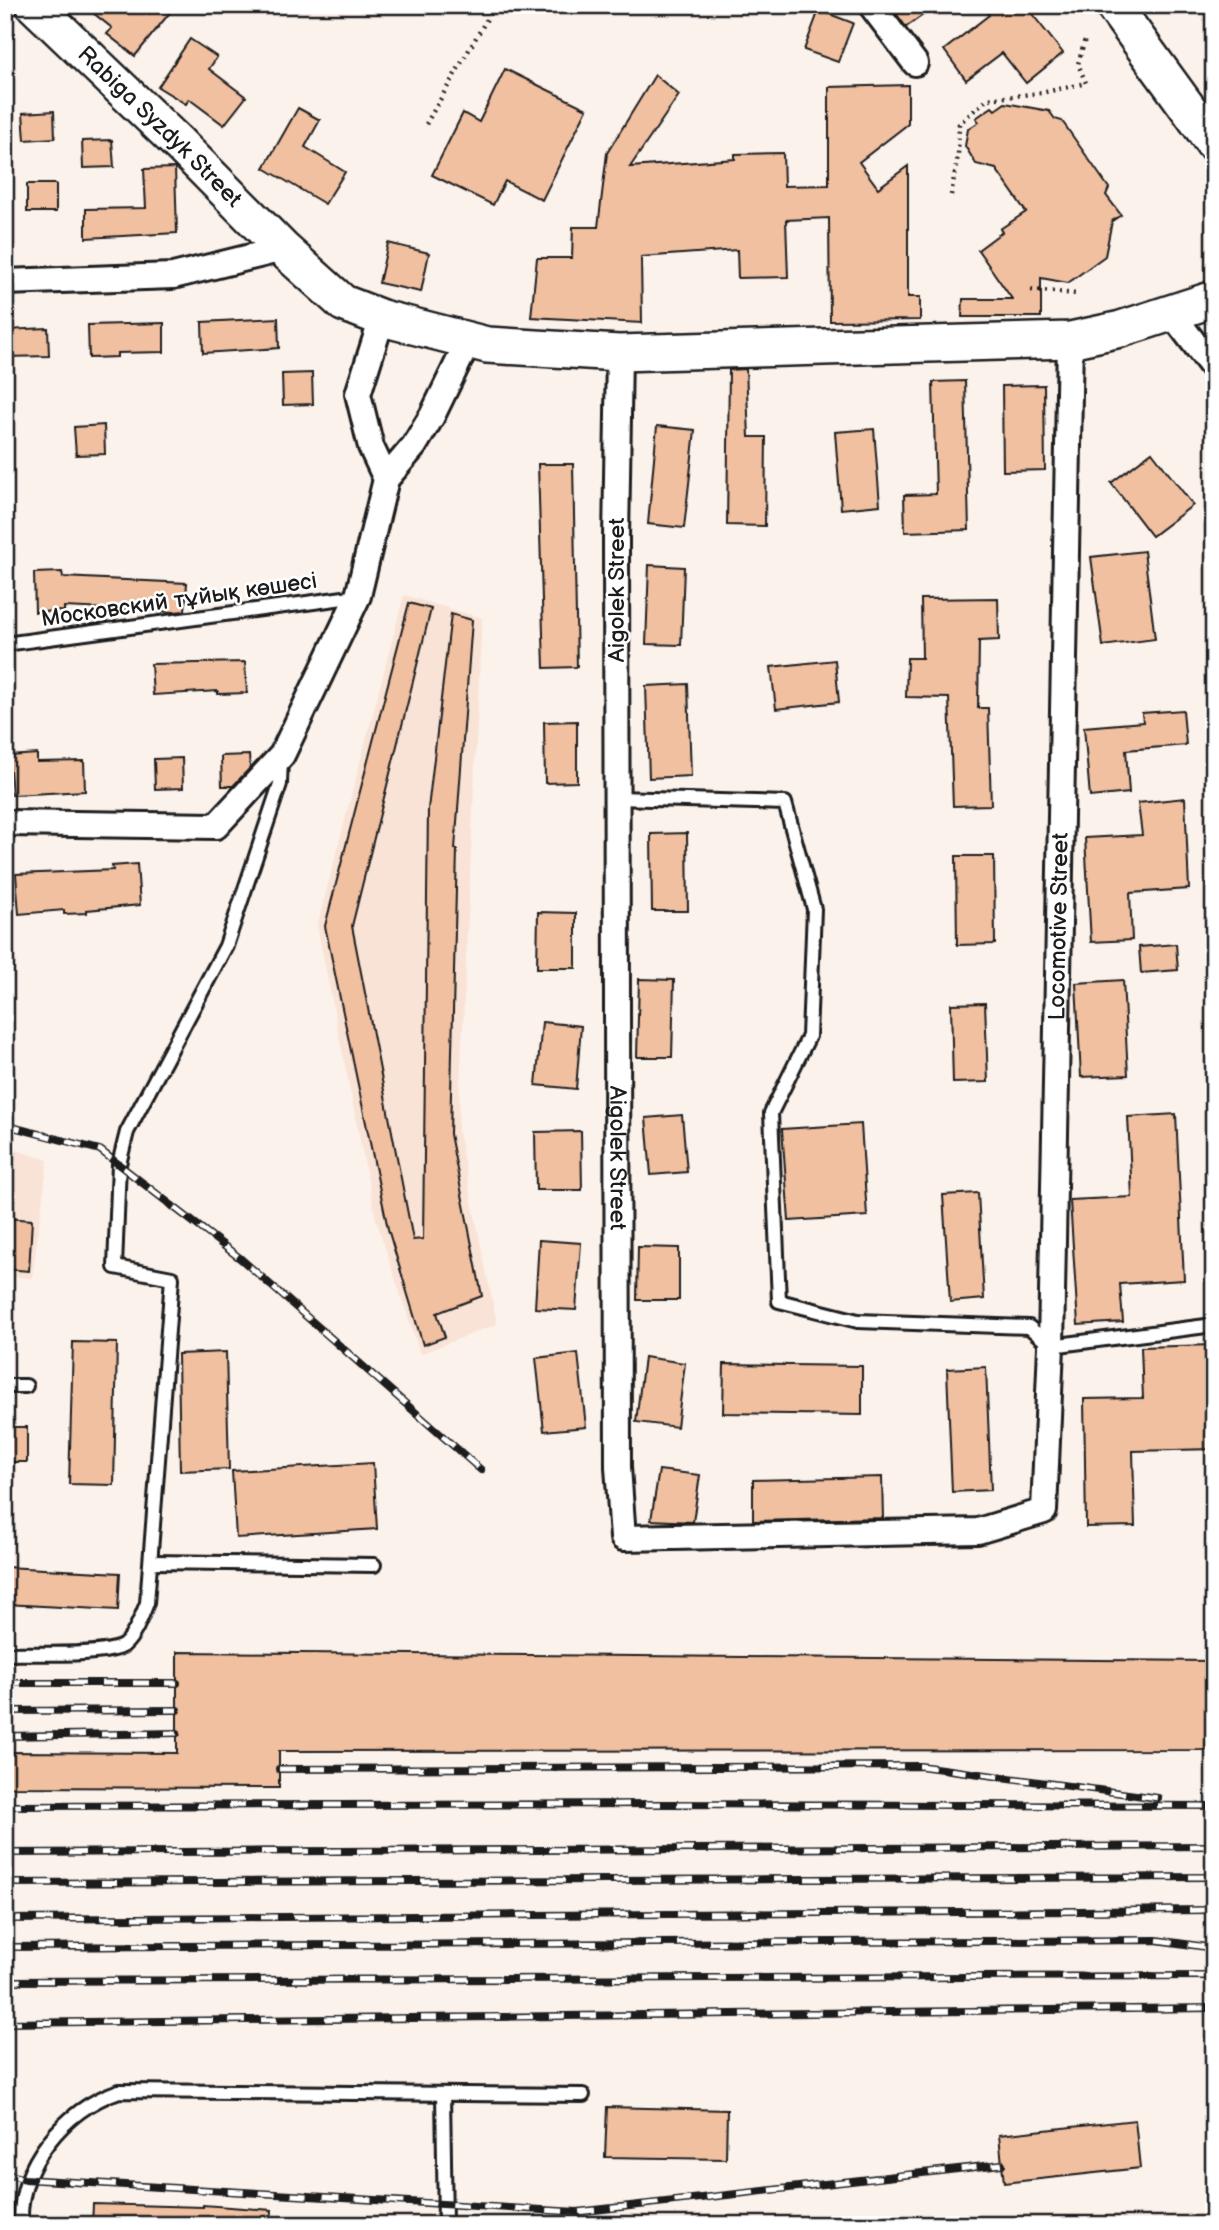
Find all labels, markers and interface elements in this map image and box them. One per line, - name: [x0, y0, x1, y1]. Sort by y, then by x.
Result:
- street label: Rabiga Syzdyk Street: [72, 40, 248, 213]
- street label: Aigolek Street: [603, 518, 631, 662]
- street label: Московский тұйық көшесі: [39, 567, 319, 633]
- street label: Locomotive Street: [1043, 832, 1075, 1021]
- street label: Aigolek Street: [603, 1086, 631, 1230]

